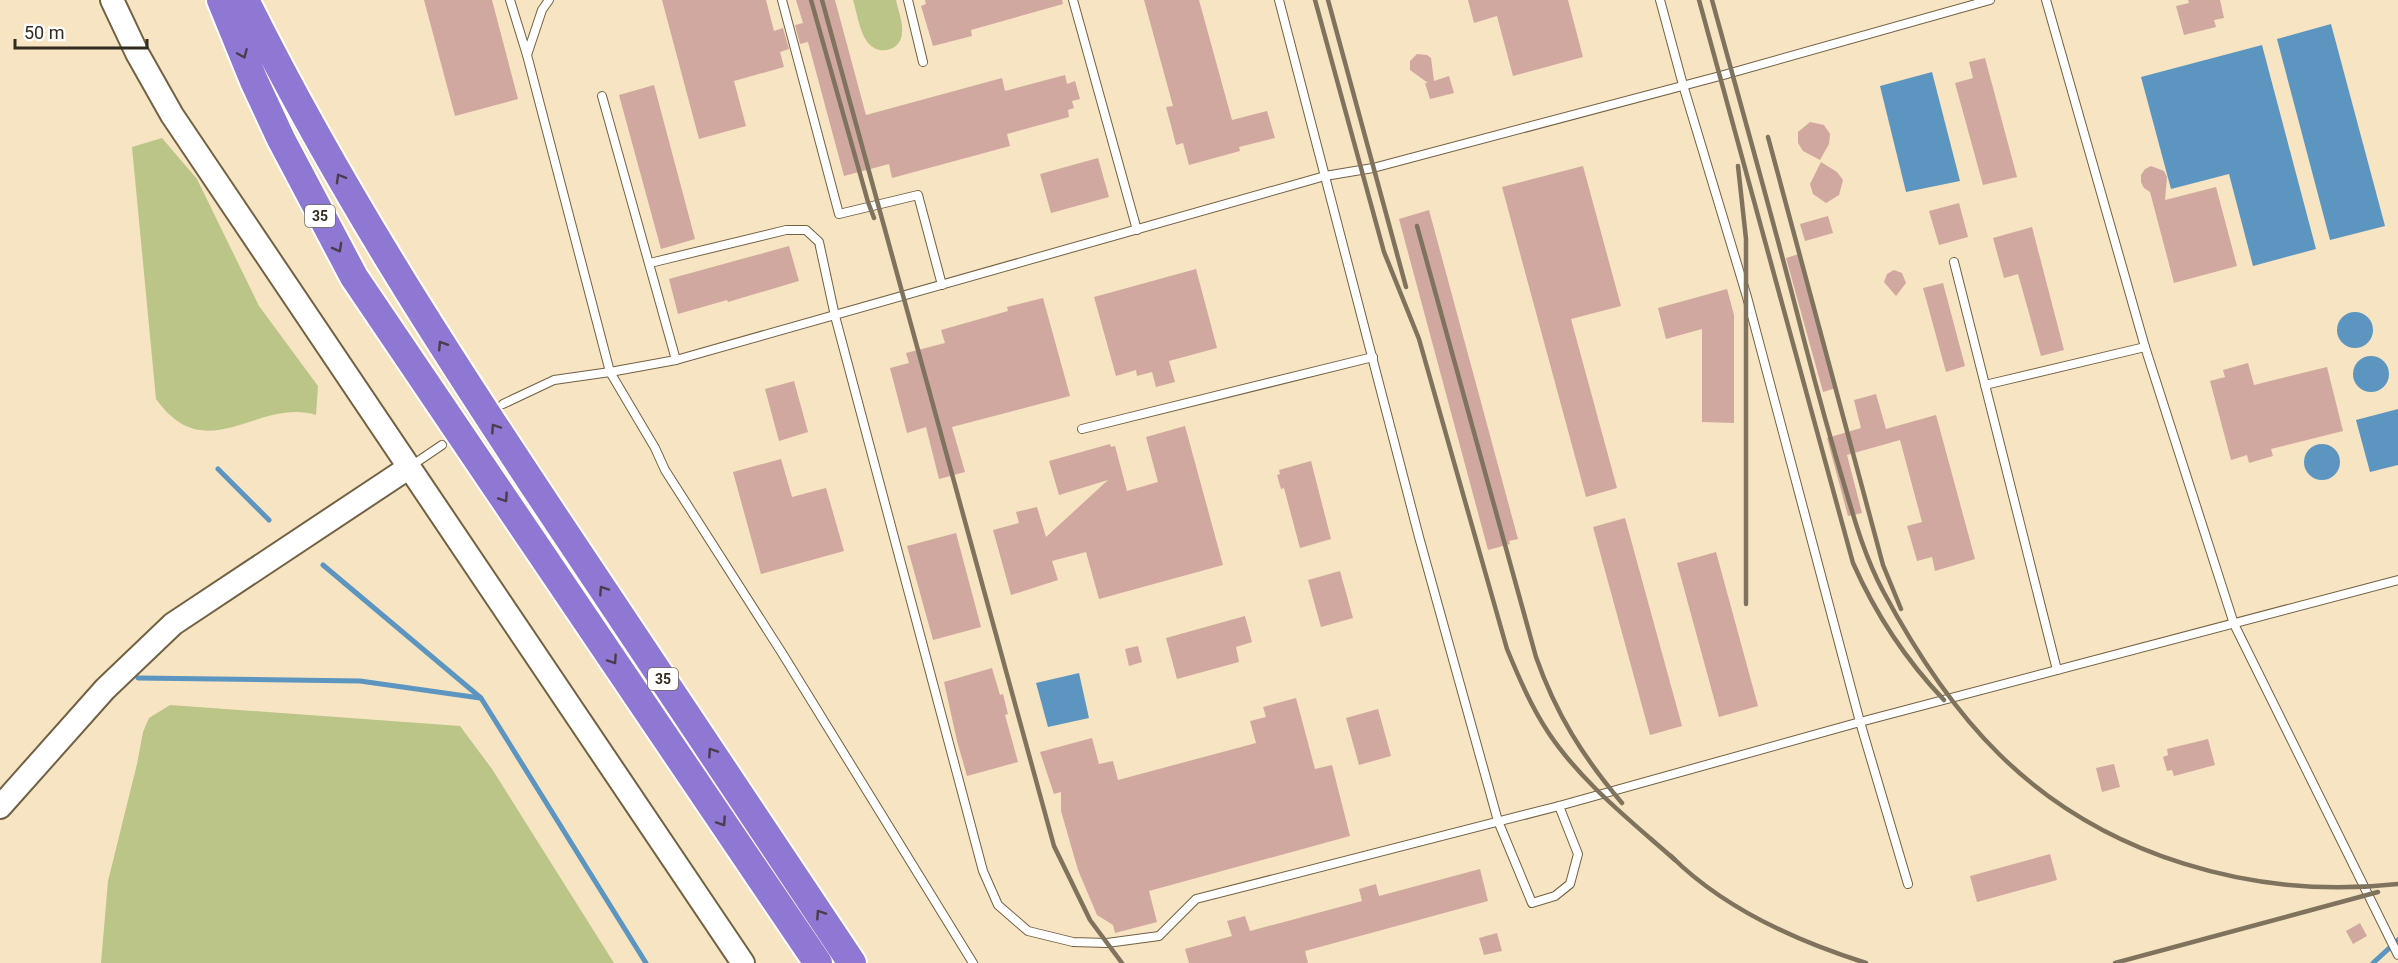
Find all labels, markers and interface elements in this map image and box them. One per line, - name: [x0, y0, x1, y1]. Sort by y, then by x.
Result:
- scale bar: [15, 12, 147, 50]
- text: 50 m: [24, 22, 64, 43]
- one-way arrow: [236, 48, 248, 59]
- one-way arrow: [336, 174, 348, 184]
- road number: 35: [305, 205, 335, 227]
- one-way arrow: [331, 242, 342, 252]
- one-way arrow: [438, 340, 449, 351]
- one-way arrow: [491, 424, 502, 435]
- one-way arrow: [497, 492, 508, 503]
- one-way arrow: [599, 586, 611, 596]
- one-way arrow: [606, 653, 617, 664]
- road number: 35: [648, 668, 678, 690]
- one-way arrow: [708, 748, 719, 759]
- one-way arrow: [715, 815, 726, 826]
- one-way arrow: [816, 910, 827, 921]

